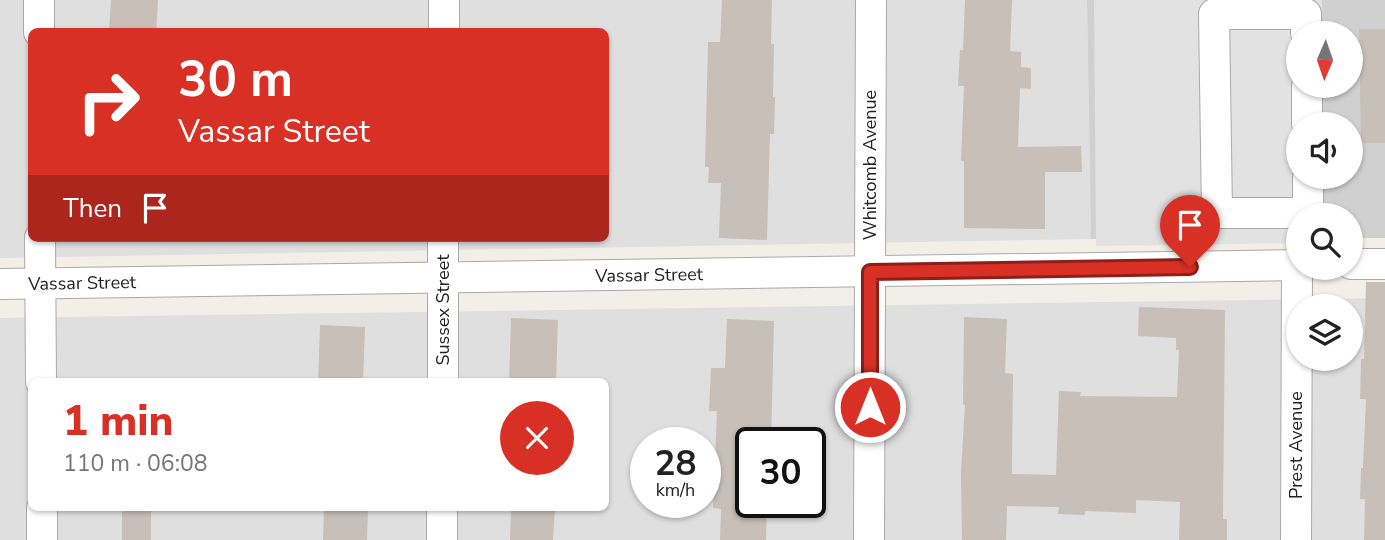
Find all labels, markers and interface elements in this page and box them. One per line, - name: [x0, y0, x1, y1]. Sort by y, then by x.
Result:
- north arrow: [1286, 21, 1363, 98]
- map controls: [1286, 21, 1363, 371]
- text: 30 m: [178, 46, 293, 113]
- icon: right: [63, 56, 154, 147]
- street label: Whitcomb Avenue: [858, 90, 882, 240]
- text: Vassar Street: [178, 110, 370, 153]
- button: sound: [1286, 112, 1363, 189]
- icon: arrive: [136, 189, 174, 227]
- text: Then: [63, 191, 122, 226]
- pin: [1160, 195, 1220, 267]
- button: search: [1286, 203, 1363, 280]
- icon: arrive: [1171, 206, 1209, 244]
- street label: Sussex Street: [431, 254, 455, 366]
- street label: Vassar Street: [594, 262, 704, 288]
- street label: Vassar Street: [27, 270, 137, 296]
- button: layers: [1286, 294, 1363, 371]
- position arrow: [833, 370, 907, 444]
- street label: Prest Avenue: [1284, 391, 1308, 499]
- text: 1 min: [63, 393, 173, 450]
- button: close: [500, 401, 574, 475]
- speed limit sign: 30: [735, 427, 826, 518]
- text: 28: [654, 440, 697, 487]
- text: 110 m · 06:08: [63, 448, 208, 479]
- text: km/h: [656, 478, 695, 502]

